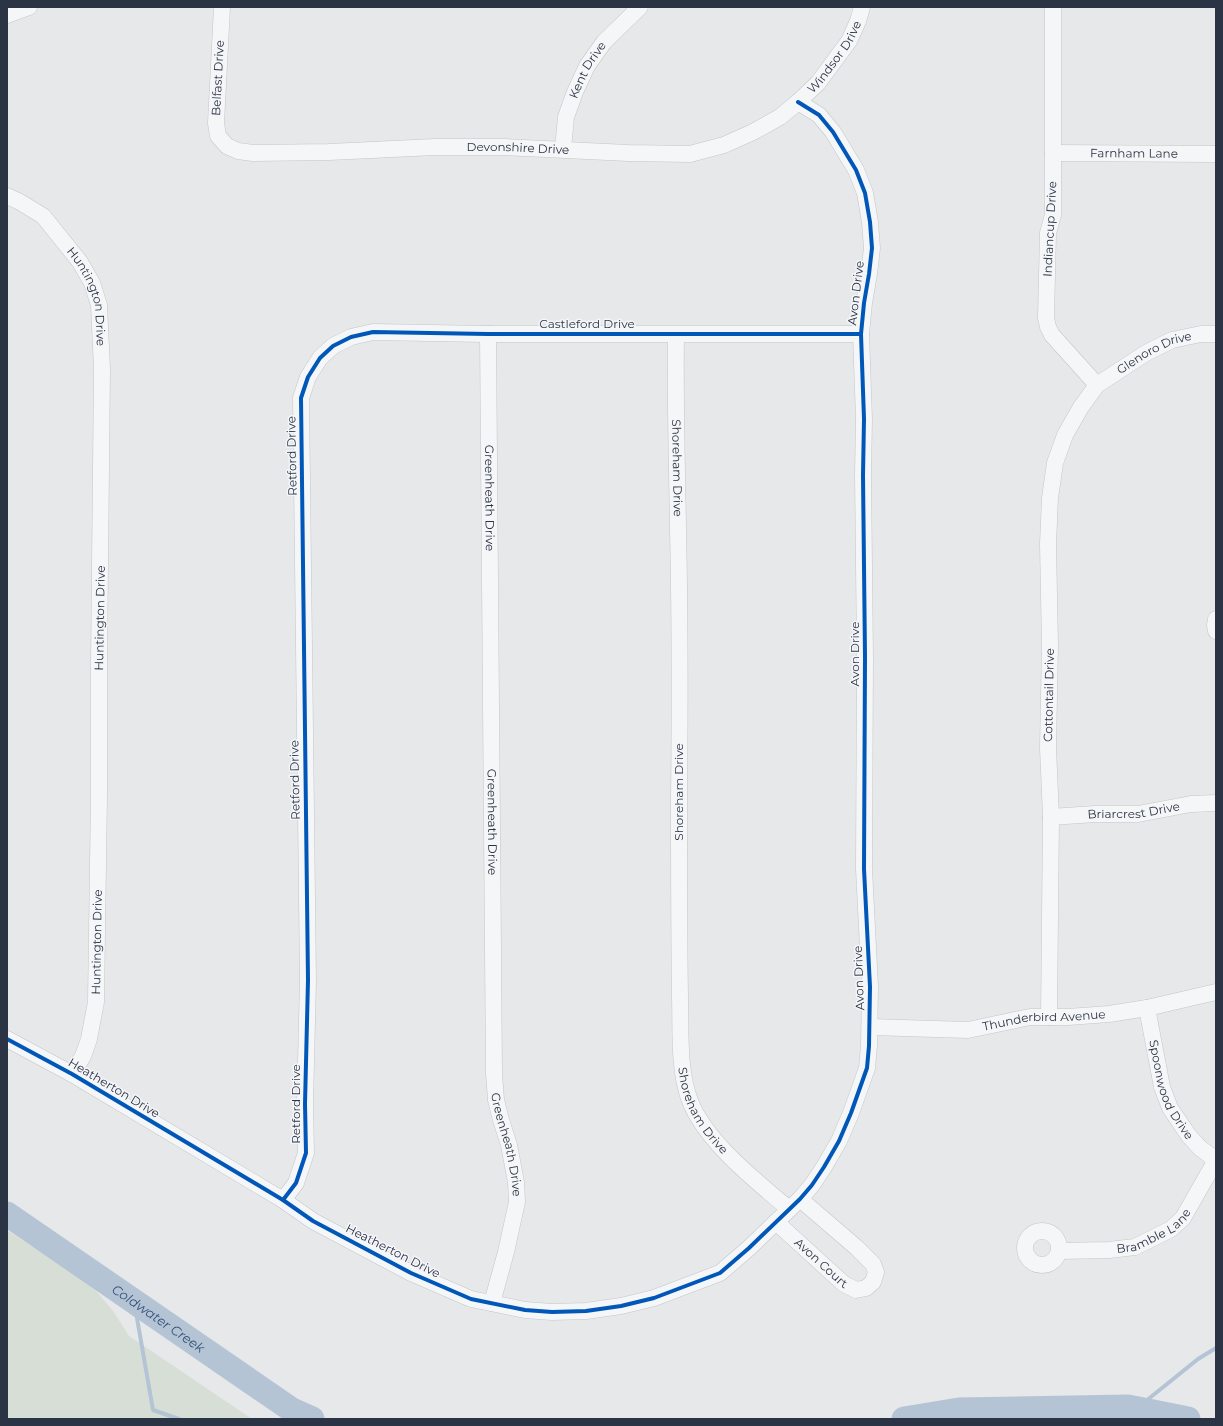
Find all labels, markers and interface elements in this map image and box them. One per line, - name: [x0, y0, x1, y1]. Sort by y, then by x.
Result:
- street label: Windsor Drive: [804, 18, 864, 96]
- street label: Kent Drive: [565, 38, 609, 100]
- street label: Belfast Drive: [208, 40, 227, 116]
- street label: Devonshire Drive: [466, 139, 570, 157]
- street label: Farnham Lane: [1090, 145, 1178, 161]
- street label: Indiancup Drive: [1040, 181, 1059, 277]
- street label: Huntington Drive: [64, 244, 109, 346]
- street label: Avon Drive: [844, 260, 867, 326]
- street label: Castleford Drive: [539, 316, 635, 331]
- street label: Glenoro Drive: [1114, 328, 1193, 377]
- street label: Retford Drive: [283, 416, 300, 496]
- street label: Shoreham Drive: [669, 419, 686, 517]
- street label: Greenheath Drive: [482, 445, 498, 551]
- street label: Huntington Drive: [91, 565, 108, 671]
- street label: Avon Drive: [847, 622, 862, 686]
- street label: Cottontail Drive: [1040, 648, 1057, 742]
- street label: Retford Drive: [286, 740, 303, 820]
- street label: Shoreham Drive: [671, 743, 686, 841]
- street label: Greenheath Drive: [485, 769, 500, 875]
- street label: Briarcrest Drive: [1087, 798, 1181, 821]
- street label: Huntington Drive: [88, 889, 105, 995]
- street label: Avon Drive: [850, 945, 867, 1011]
- street label: Thunderbird Avenue: [981, 1006, 1106, 1034]
- street label: Spoonwood Drive: [1146, 1039, 1197, 1142]
- street label: Heatherton Drive: [66, 1054, 163, 1121]
- street label: Retford Drive: [288, 1064, 303, 1144]
- street label: Shoreham Drive: [675, 1066, 731, 1157]
- street label: Greenheath Drive: [488, 1092, 525, 1197]
- street label: Bramble Lane: [1116, 1206, 1194, 1256]
- street label: Heatherton Drive: [343, 1220, 443, 1281]
- street label: Avon Court: [792, 1235, 850, 1291]
- water label: Coldwater Creek: [109, 1281, 209, 1356]

